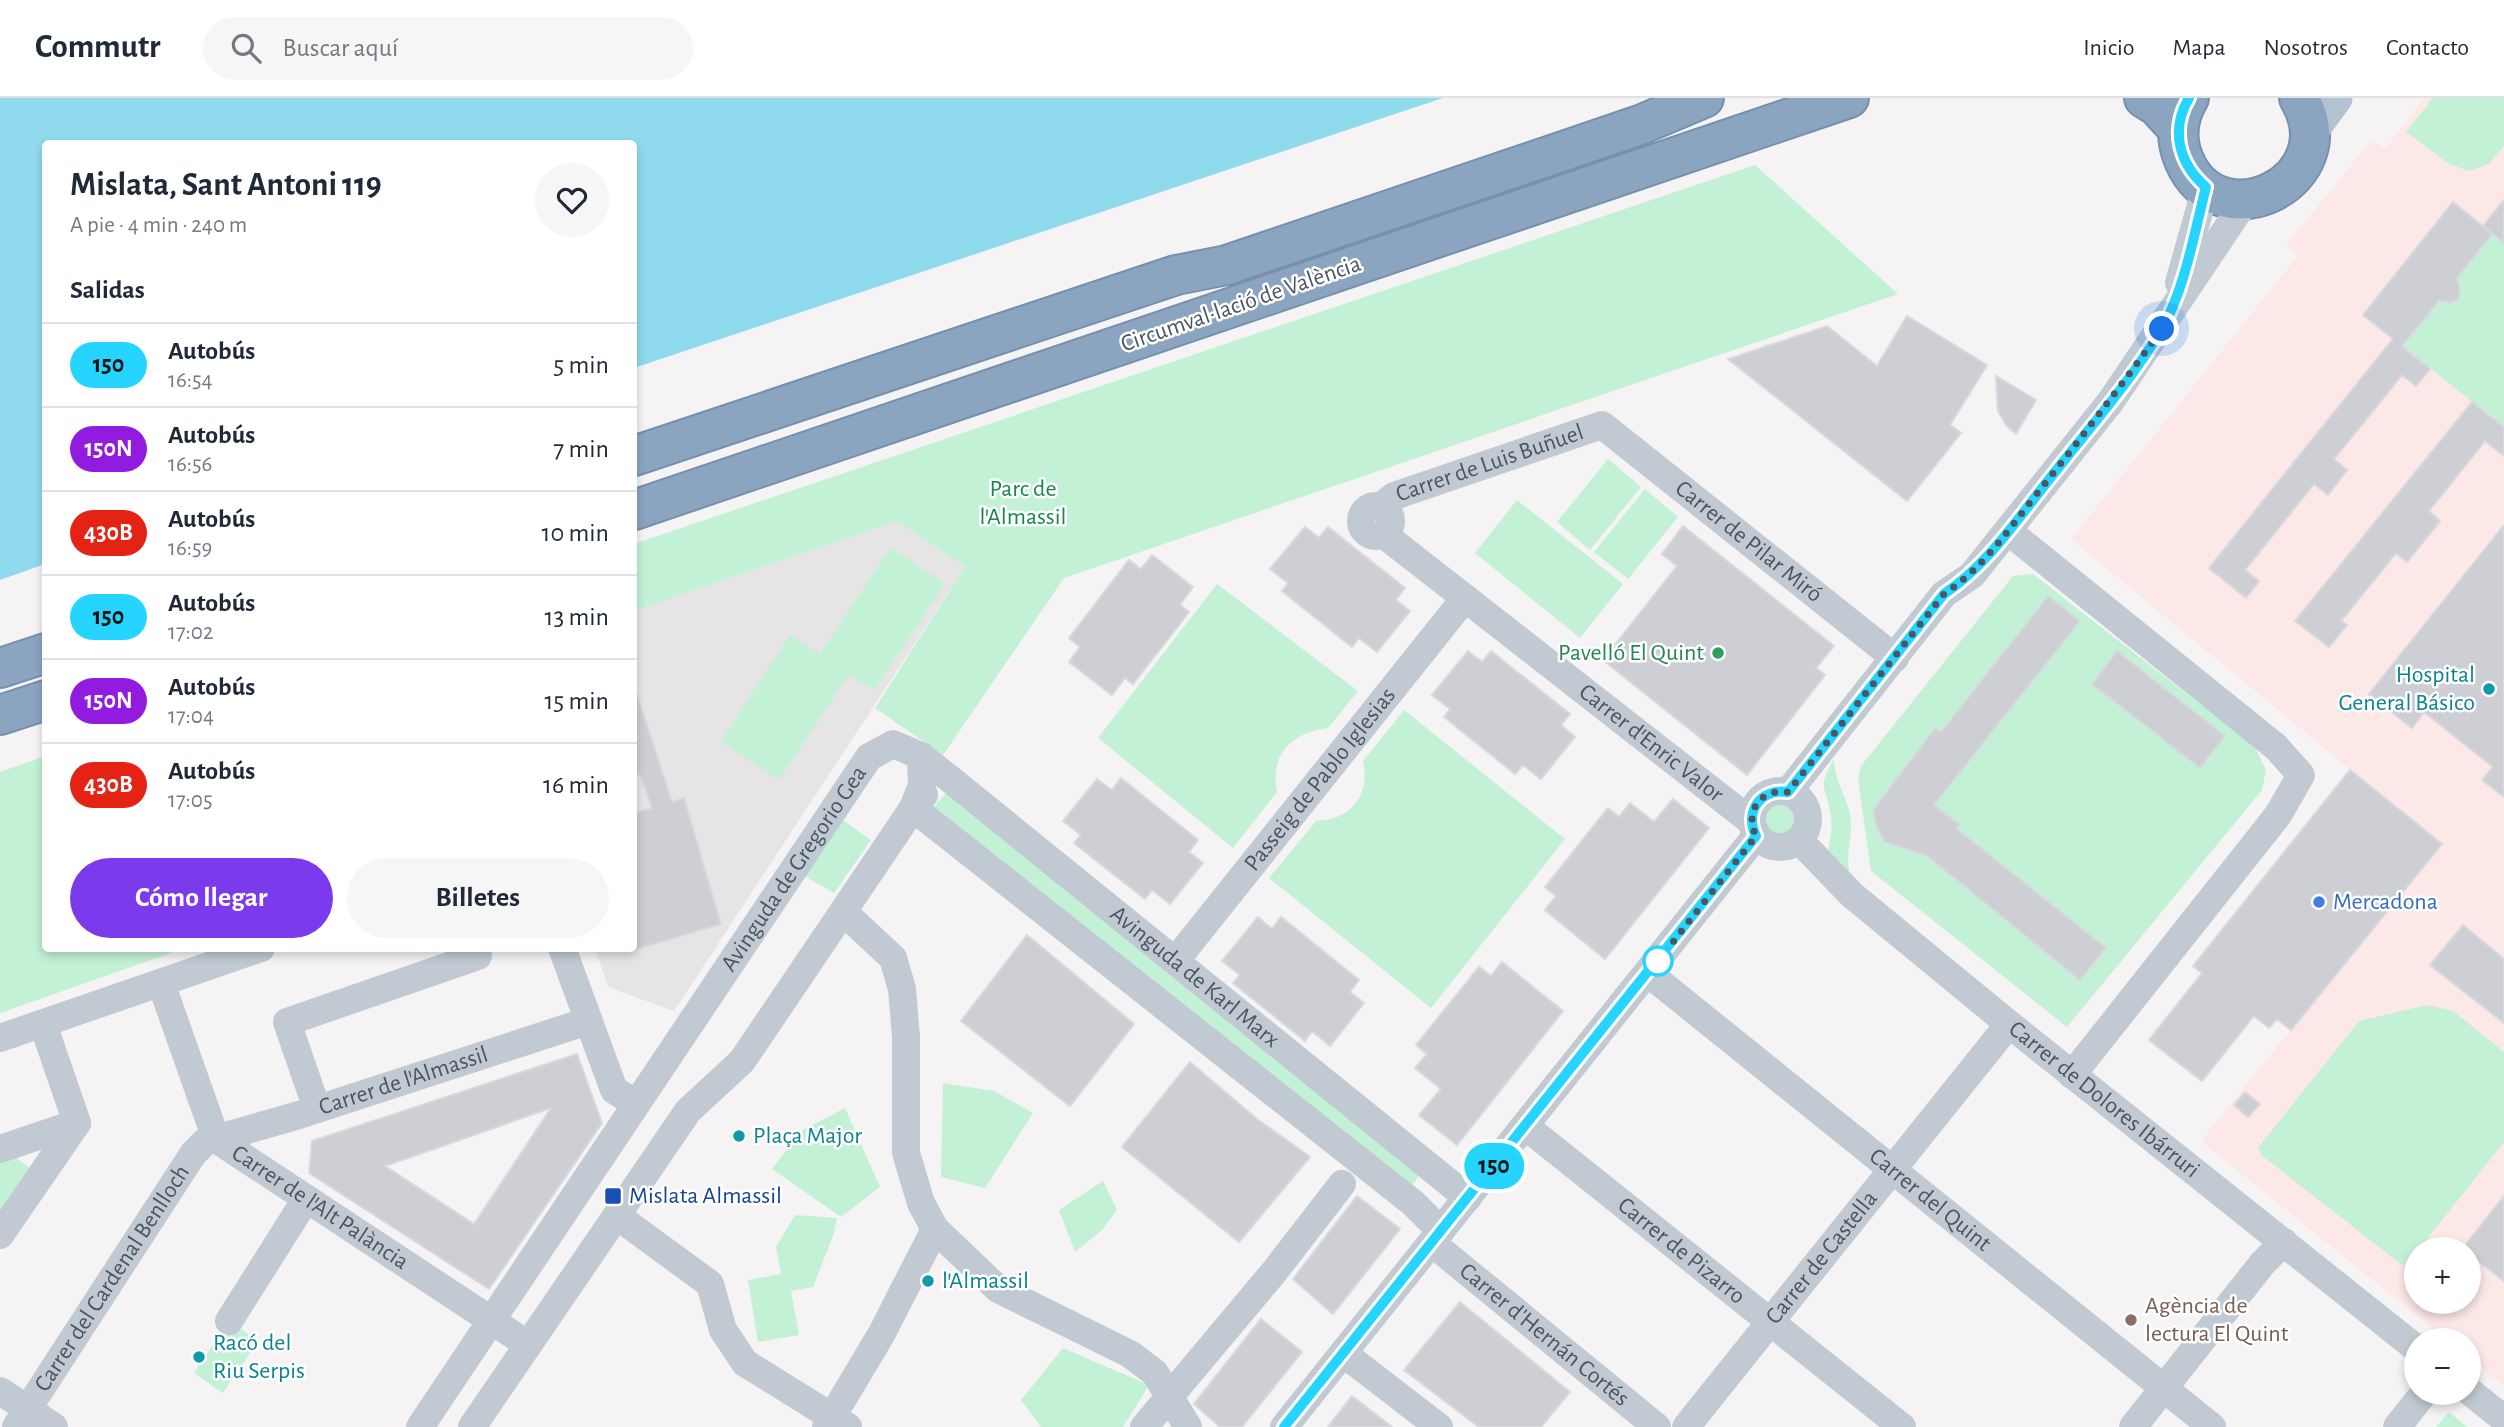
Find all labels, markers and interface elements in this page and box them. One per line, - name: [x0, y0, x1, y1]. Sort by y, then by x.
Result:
- search box: [203, 17, 693, 80]
- icon: search: [227, 29, 265, 67]
- text: Commutr: [35, 31, 161, 64]
- text: Buscar aquí: [283, 35, 398, 61]
- text: Inicio: [2083, 36, 2134, 60]
- text: Mapa: [2172, 36, 2226, 60]
- text: Nosotros: [2264, 36, 2348, 60]
- text: Contacto: [2386, 36, 2469, 60]
- button: heart: [535, 163, 609, 237]
- text: Mislata, Sant Antoni 119: [70, 169, 382, 202]
- text: A pie · 4 min · 240 m: [70, 214, 247, 237]
- street label: Circumval·lació de València: [1118, 252, 1364, 356]
- text: Salidas: [70, 277, 145, 303]
- your location: [2144, 311, 2179, 346]
- text: Autobús: [168, 338, 255, 364]
- text: 5 min: [553, 352, 609, 378]
- text: 150: [93, 353, 124, 377]
- text: 16:54: [168, 369, 213, 392]
- street label: Carrer de Luis Buñuel: [1393, 420, 1587, 506]
- text: Autobús: [168, 422, 255, 448]
- text: 7 min: [553, 436, 609, 462]
- text: 150N: [84, 437, 133, 461]
- text: 16:56: [168, 453, 212, 476]
- street label: Carrer de Pilar Miró: [1671, 476, 1827, 607]
- park label: Parc de l'Almassil: [980, 477, 1066, 529]
- text: Autobús: [168, 506, 255, 532]
- text: 10 min: [542, 520, 609, 546]
- text: 430B: [84, 521, 133, 545]
- text: 16:59: [168, 537, 212, 560]
- text: Autobús: [168, 590, 255, 616]
- text: 13 min: [545, 604, 609, 630]
- text: 150: [93, 605, 124, 629]
- text: 17:02: [168, 621, 213, 644]
- place label: Pavelló El Quint: [1558, 641, 1704, 665]
- marker: Pavelló El Quint: [1710, 645, 1726, 661]
- place label: Hospital General Básico: [2338, 663, 2475, 715]
- text: Autobús: [168, 674, 255, 700]
- street label: Carrer d'Enric Valor: [1574, 680, 1728, 807]
- marker: Hospital General Básico: [2481, 681, 2497, 697]
- street label: Passeig de Pablo Iglesias: [1240, 683, 1400, 876]
- text: 15 min: [544, 688, 609, 714]
- text: 150N: [84, 689, 133, 713]
- text: 17:04: [168, 705, 214, 728]
- text: Autobús: [168, 758, 255, 784]
- street label: Avinguda de Gregorio Gea: [717, 762, 871, 976]
- text: 16 min: [543, 772, 609, 798]
- text: 430B: [84, 773, 133, 797]
- text: 17:05: [168, 789, 213, 812]
- button: Cómo llegar: [70, 858, 333, 938]
- button: Billetes: [347, 858, 609, 938]
- place label: Mercadona: [2333, 890, 2438, 914]
- marker: Mercadona: [2311, 894, 2327, 910]
- street label: Avinguda de Karl Marx: [1106, 902, 1284, 1053]
- unlabelled marker: [1643, 946, 1673, 976]
- street label: Carrer de Dolores Ibárruri: [2004, 1017, 2204, 1183]
- street label: Carrer de l'Almassil: [316, 1042, 491, 1120]
- place label: Plaça Major: [753, 1124, 862, 1148]
- marker: Plaça Major: [731, 1128, 747, 1144]
- street label: Carrer de l'Alt Palància: [227, 1141, 413, 1274]
- line badge: 150: [1454, 1143, 1534, 1189]
- street label: Carrer del Quint: [1865, 1144, 1996, 1256]
- text: 150: [1478, 1154, 1510, 1178]
- street label: Carrer del Cardenal Benlloch: [30, 1161, 194, 1396]
- place label: Mislata Almassil: [629, 1184, 782, 1208]
- marker: Mislata Almassil: [603, 1186, 623, 1206]
- street label: Carrer de Castella: [1761, 1187, 1882, 1329]
- street label: Carrer de Pizarro: [1613, 1193, 1750, 1309]
- map controls: [2404, 1237, 2481, 1405]
- button: +: [2404, 1237, 2481, 1314]
- street label: Carrer d'Hernán Cortés: [1455, 1259, 1634, 1411]
- place label: l'Almassil: [942, 1269, 1029, 1293]
- marker: l'Almassil: [920, 1273, 936, 1289]
- place label: Agència de lectura El Quint: [2145, 1294, 2289, 1346]
- marker: Agència de lectura El Quint: [2123, 1312, 2139, 1328]
- button: −: [2404, 1328, 2481, 1405]
- place label: Racó del Riu Serpis: [213, 1331, 305, 1383]
- marker: Racó del Riu Serpis: [191, 1349, 207, 1365]

